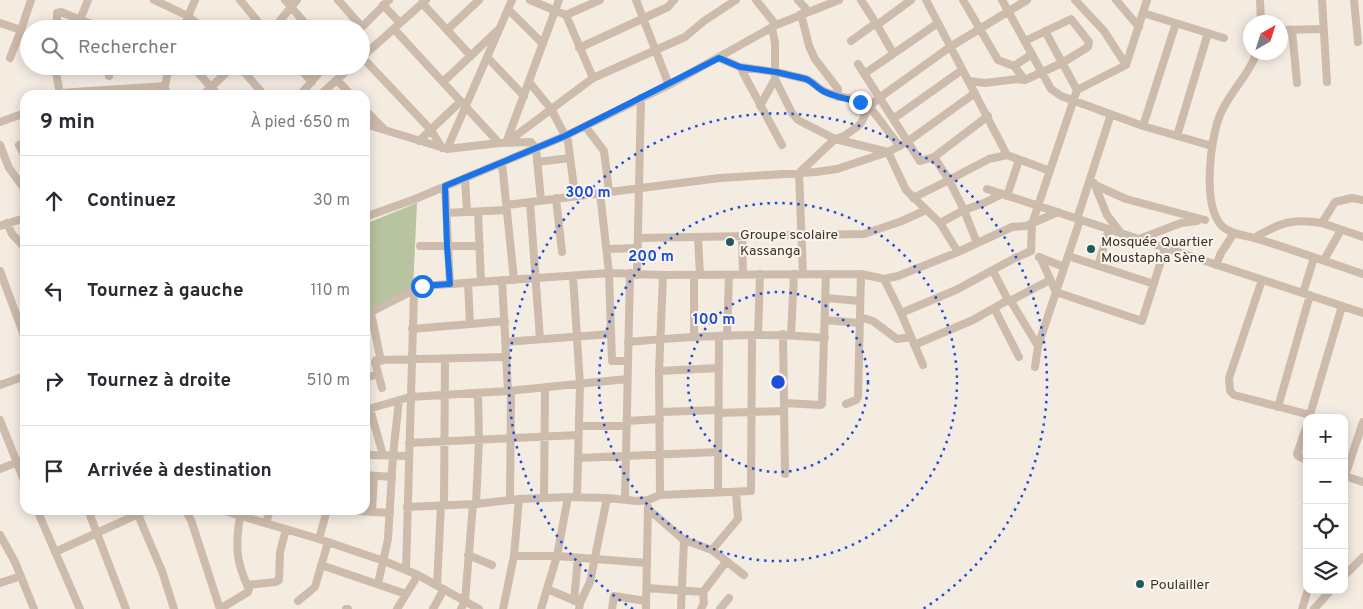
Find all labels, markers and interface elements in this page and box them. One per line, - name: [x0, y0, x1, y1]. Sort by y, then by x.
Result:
- north arrow: [1243, 15, 1288, 60]
- search box: [20, 20, 370, 75]
- icon: search: [38, 34, 66, 62]
- text: Rechercher: [78, 36, 177, 60]
- route end: [849, 91, 872, 114]
- text: 9 min: [40, 109, 95, 136]
- text: À pied · 650 m: [250, 113, 350, 133]
- text: 300 m: [565, 184, 611, 203]
- icon: ahead: [40, 187, 68, 215]
- text: Continuez: [87, 189, 176, 213]
- text: 30 m: [313, 191, 350, 211]
- place label: Groupe scolaire Kassanga: [740, 227, 838, 260]
- place label: Mosquée Quartier Moustapha Sène: [1101, 234, 1214, 267]
- marker: Groupe scolaire Kassanga: [724, 236, 736, 248]
- marker: Mosquée Quartier Moustapha Sène: [1085, 243, 1097, 255]
- text: 200 m: [628, 248, 674, 267]
- route start: [411, 275, 434, 298]
- icon: left: [40, 277, 68, 305]
- text: Tournez à gauche: [87, 279, 244, 303]
- text: 110 m: [310, 281, 350, 301]
- text: 100 m: [693, 311, 735, 330]
- icon: right: [40, 367, 68, 395]
- text: Tournez à droite: [87, 369, 231, 393]
- text: 510 m: [307, 371, 350, 391]
- centre of rings: [769, 373, 787, 391]
- map controls: [1303, 414, 1348, 594]
- button: +: [1303, 414, 1348, 459]
- icon: arrive: [40, 457, 68, 485]
- text: Arrivée à destination: [87, 459, 272, 483]
- button: −: [1303, 459, 1348, 504]
- button: locate: [1303, 504, 1348, 549]
- button: layers: [1303, 549, 1348, 594]
- place label: Poulailler: [1150, 577, 1210, 594]
- marker: Poulailler: [1134, 578, 1146, 590]

